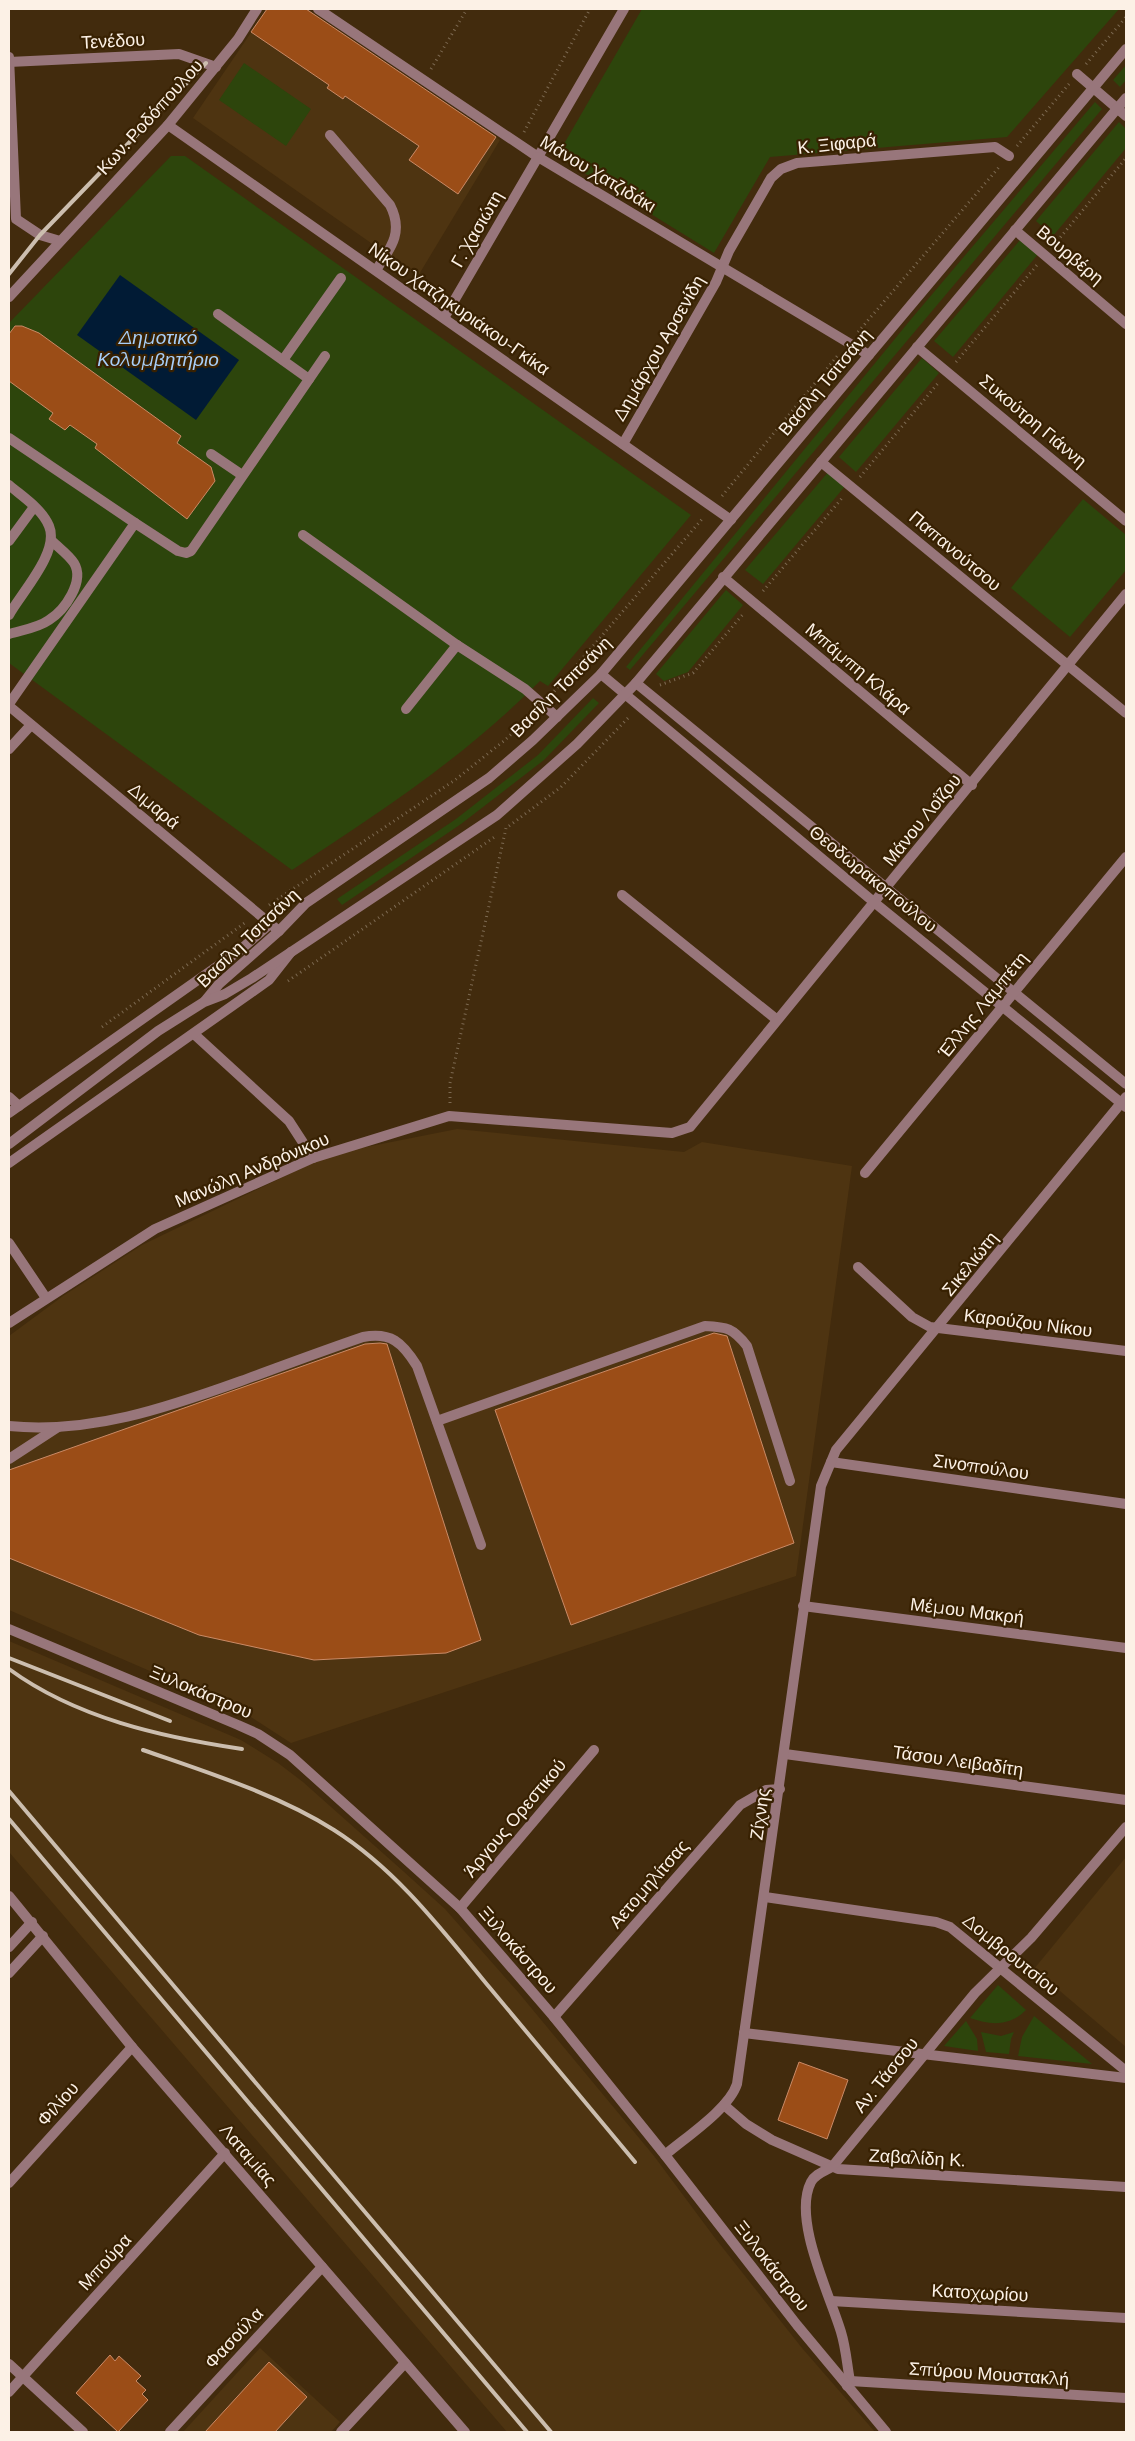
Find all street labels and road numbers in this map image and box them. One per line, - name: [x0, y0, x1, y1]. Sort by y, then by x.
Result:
- street label: Τενέδου: [80, 28, 146, 54]
- street label: Κων. Ροδόπουλου: [92, 55, 208, 179]
- street label: Κ. Ξιφαρά: [797, 129, 877, 159]
- street label: Μάνου Χατζιδάκι: [536, 131, 660, 217]
- street label: Γ. Χασιώτη: [446, 187, 508, 271]
- street label: Βουρβέρη: [1032, 221, 1108, 289]
- street label: Νίκου Χατζηκυριάκου-Γκίκα: [364, 238, 554, 380]
- street label: Δημάρχου Αρσενίδη: [608, 271, 710, 425]
- street label: Βασίλη Τσιτσάνη: [774, 324, 876, 440]
- street label: Συκούτρη Γιάννη: [975, 370, 1091, 472]
- street label: Παπανούτσου: [904, 506, 1006, 596]
- street label: Μπάμπη Κλάρα: [801, 618, 915, 720]
- street label: Βασίλη Τσιτσάνη: [506, 632, 616, 742]
- street label: Μάνου Λοΐζου: [878, 770, 966, 870]
- street label: Διμαρά: [124, 778, 184, 834]
- street label: Θεοδωρακοπούλου: [805, 821, 941, 937]
- street label: Βασίλη Τσιτσάνη: [192, 884, 304, 992]
- street label: Έλλης Λαμπέτη: [933, 947, 1033, 1063]
- street label: Μανώλη Ανδρόνικου: [172, 1128, 332, 1212]
- street label: Σικελιώτη: [937, 1227, 1003, 1301]
- street label: Καρούζου Νίκου: [963, 1304, 1093, 1342]
- street label: Σινοπούλου: [932, 1449, 1030, 1485]
- street label: Μέμου Μακρή: [909, 1593, 1025, 1629]
- street label: Ξυλοκάστρου: [147, 1661, 255, 1723]
- street label: Τάσου Λειβαδίτη: [891, 1741, 1025, 1781]
- street label: Άργους Ορεστικού: [459, 1754, 571, 1882]
- street label: Ζίχνης: [745, 1786, 775, 1841]
- street label: Αετομηλίτσας: [605, 1835, 694, 1933]
- street label: Ξυλοκάστρου: [474, 1902, 562, 1998]
- street label: Δομβρουτσίου: [958, 1910, 1064, 2000]
- street label: Αν. Τάσσου: [849, 2033, 923, 2117]
- street label: Φιλίου: [32, 2077, 84, 2131]
- street label: Λαταμίας: [215, 2119, 281, 2191]
- street label: Ζαβαλίδη Κ.: [868, 2144, 966, 2172]
- street label: Ξυλοκάστρου: [730, 2216, 814, 2316]
- street label: Μπούρα: [74, 2229, 136, 2295]
- street label: Κατοχωρίου: [931, 2279, 1029, 2307]
- street label: Φασούλα: [200, 2303, 268, 2373]
- street label: Σπύρου Μουστακλή: [908, 2357, 1070, 2391]

